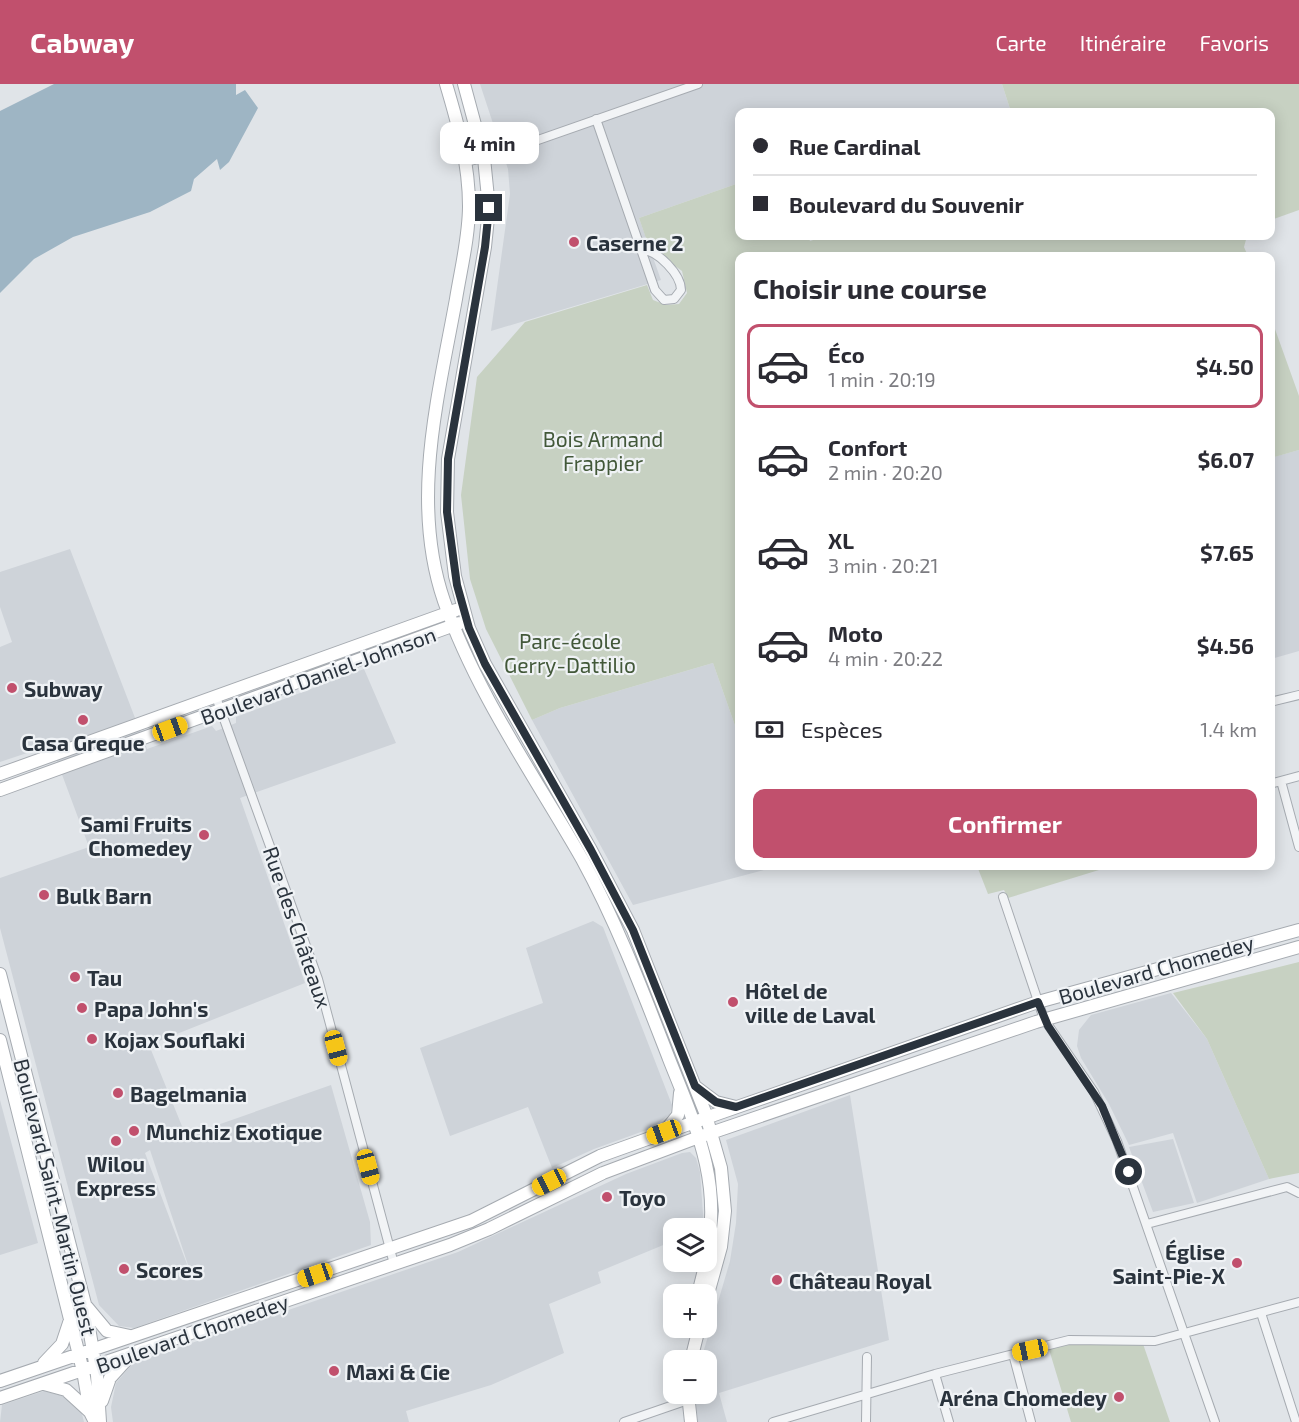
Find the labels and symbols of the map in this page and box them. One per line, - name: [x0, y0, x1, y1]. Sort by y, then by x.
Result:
- callout: 4 min: [440, 121, 538, 163]
- route end: [475, 194, 502, 221]
- place label: Caserne 2: [586, 230, 683, 255]
- marker: Caserne 2: [567, 235, 581, 249]
- park label: Bois Armand Frappier: [543, 426, 663, 475]
- street label: Boulevard Daniel-Johnson: [197, 621, 439, 729]
- park label: Parc-école Gerry-Dattilio: [504, 628, 636, 677]
- place label: Subway: [24, 676, 103, 702]
- marker: Subway: [5, 681, 19, 695]
- marker: Casa Greque: [76, 713, 90, 727]
- car: [150, 714, 190, 744]
- place label: Casa Greque: [22, 730, 145, 755]
- place label: Sami Fruits Chomedey: [81, 811, 192, 861]
- marker: Sami Fruits Chomedey: [197, 828, 211, 842]
- street label: Rue des Châteaux: [259, 843, 337, 1011]
- place label: Bulk Barn: [56, 883, 152, 908]
- marker: Bulk Barn: [37, 888, 51, 902]
- street label: Boulevard Chomedey: [1055, 929, 1257, 1009]
- place label: Tau: [87, 965, 122, 990]
- marker: Tau: [68, 970, 82, 984]
- place label: Hôtel de ville de Laval: [745, 978, 876, 1027]
- marker: Hôtel de ville de Laval: [726, 995, 740, 1009]
- place label: Papa John's: [94, 996, 208, 1021]
- marker: Papa John's: [75, 1001, 89, 1015]
- place label: Kojax Souflaki: [104, 1027, 245, 1052]
- car: [323, 1028, 349, 1068]
- marker: Kojax Souflaki: [85, 1032, 99, 1046]
- street label: Boulevard Saint-Martin Ouest: [9, 1056, 103, 1338]
- place label: Bagelmania: [130, 1081, 247, 1106]
- marker: Bagelmania: [111, 1086, 125, 1100]
- car: [644, 1117, 684, 1147]
- place label: Munchiz Exotique: [146, 1119, 322, 1144]
- marker: Munchiz Exotique: [127, 1124, 141, 1138]
- marker: Wilou Express: [109, 1134, 123, 1148]
- car: [355, 1147, 381, 1187]
- place label: Wilou Express: [76, 1151, 156, 1200]
- route start: [1115, 1158, 1142, 1185]
- car: [529, 1166, 569, 1198]
- place label: Toyo: [619, 1185, 666, 1211]
- marker: Toyo: [600, 1190, 614, 1204]
- place label: Église Saint-Pie-X: [1113, 1239, 1225, 1288]
- marker: Église Saint-Pie-X: [1230, 1256, 1244, 1270]
- place label: Scores: [136, 1257, 203, 1282]
- car: [295, 1261, 335, 1289]
- marker: Scores: [117, 1262, 131, 1276]
- place label: Château Royal: [789, 1268, 932, 1294]
- marker: Château Royal: [770, 1273, 784, 1287]
- street label: Boulevard Chomedey: [92, 1288, 292, 1378]
- car: [1011, 1337, 1049, 1363]
- place label: Maxi & Cie: [346, 1359, 450, 1384]
- marker: Maxi & Cie: [327, 1364, 341, 1378]
- place label: Aréna Chomedey: [940, 1385, 1107, 1411]
- marker: Aréna Chomedey: [1112, 1390, 1126, 1404]

